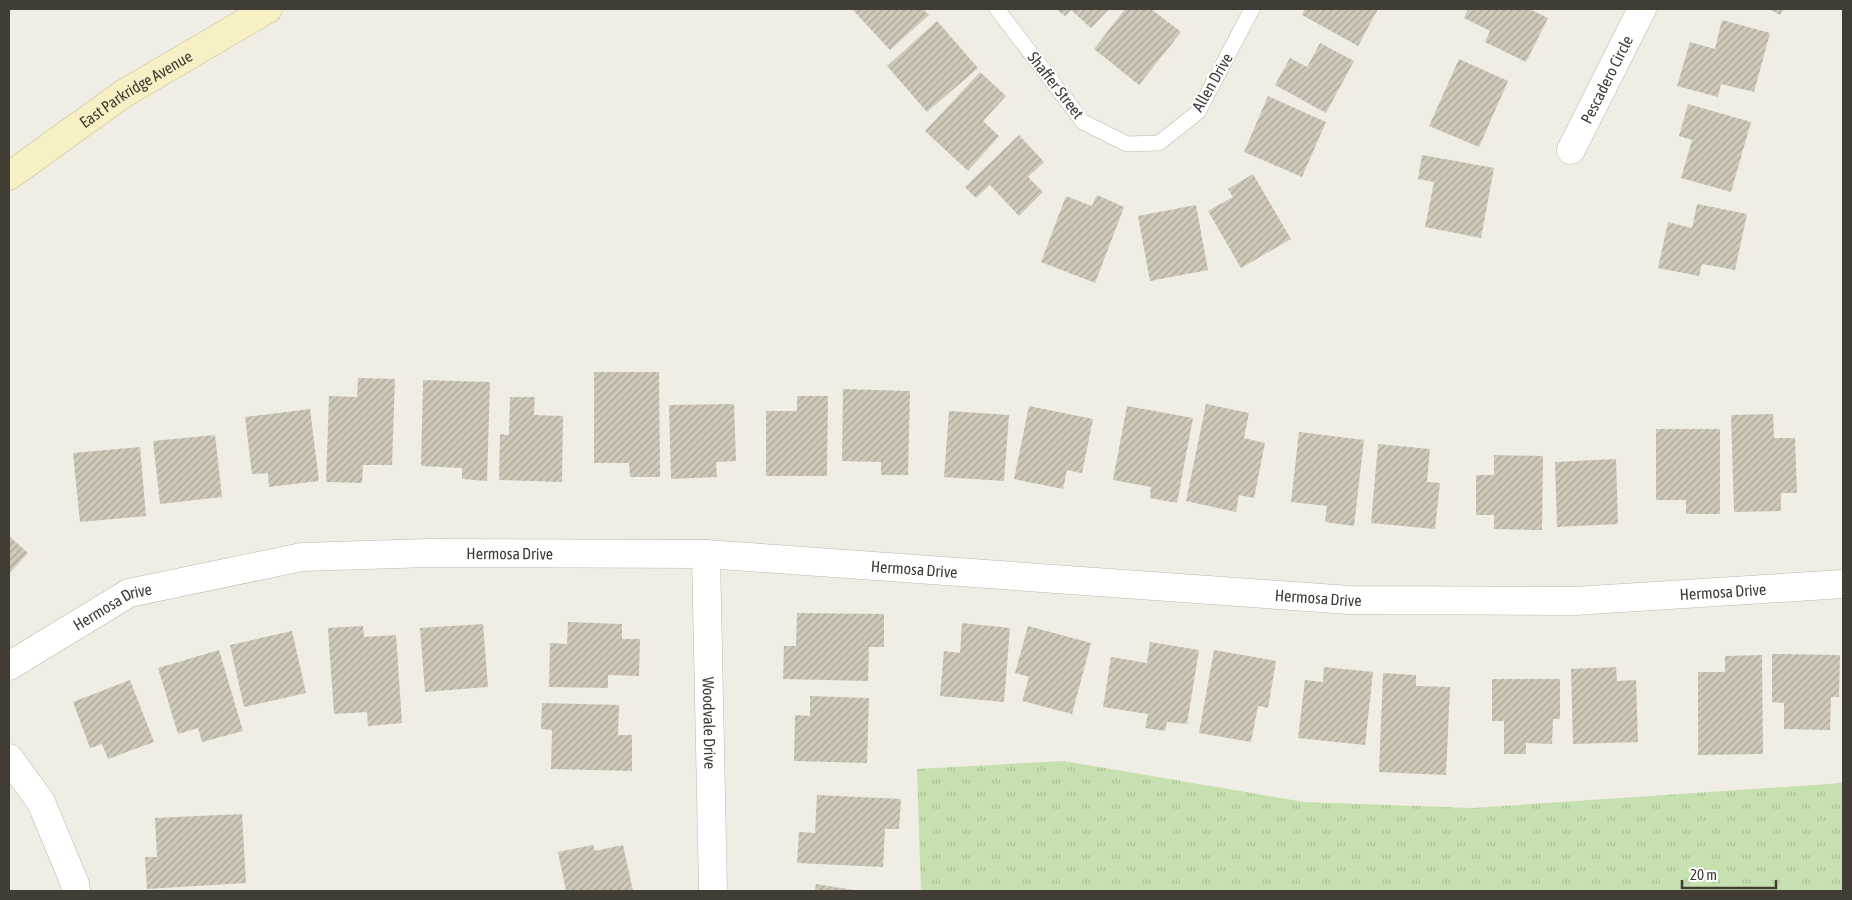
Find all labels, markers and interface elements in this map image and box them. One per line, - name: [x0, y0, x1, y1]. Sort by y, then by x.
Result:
- street label: Pescadero Circle: [1577, 32, 1636, 126]
- street label: East Parkridge Avenue: [76, 47, 195, 131]
- street label: Shaffer Street: [1024, 48, 1088, 122]
- street label: Allen Drive: [1188, 50, 1236, 114]
- street label: Hermosa Drive: [466, 544, 553, 562]
- street label: Hermosa Drive: [870, 557, 958, 581]
- street label: Hermosa Drive: [70, 580, 153, 634]
- street label: Hermosa Drive: [1679, 580, 1767, 603]
- street label: Hermosa Drive: [1274, 586, 1362, 609]
- street label: Woodvale Drive: [700, 677, 719, 769]
- scale bar: [1682, 858, 1776, 890]
- text: 20 m: [1690, 866, 1717, 883]

